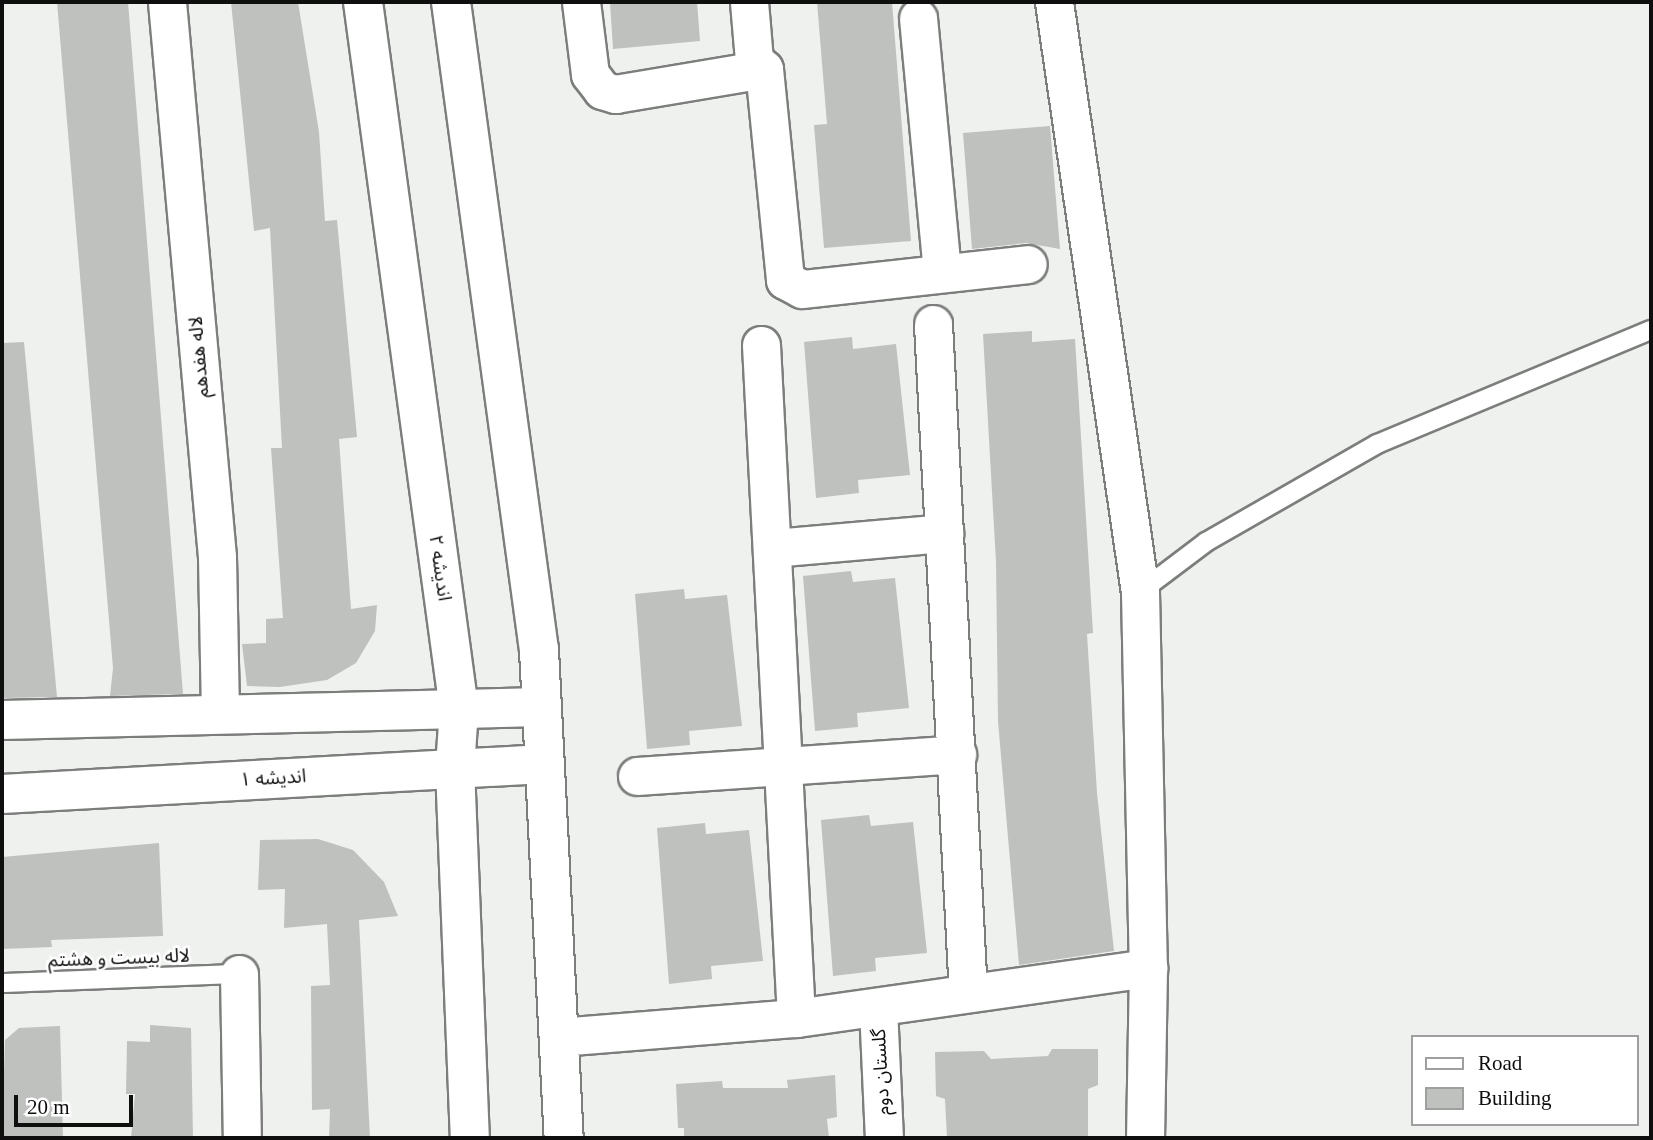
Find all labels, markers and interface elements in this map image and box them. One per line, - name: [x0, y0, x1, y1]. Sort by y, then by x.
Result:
- street label: لاله هفدهم: [184, 315, 214, 399]
- street label: اندیشه ۲: [424, 534, 456, 602]
- street label: اندیشه ۱: [239, 765, 307, 791]
- street label: لاله بیست و هشتم: [48, 944, 190, 972]
- street label: گلستان دوم: [867, 1028, 895, 1116]
- legend: [1412, 1035, 1639, 1126]
- text: Road: [1478, 1051, 1522, 1075]
- scale bar: [18, 1080, 136, 1124]
- text: Building: [1478, 1086, 1552, 1110]
- text: 20 m: [27, 1095, 70, 1119]

